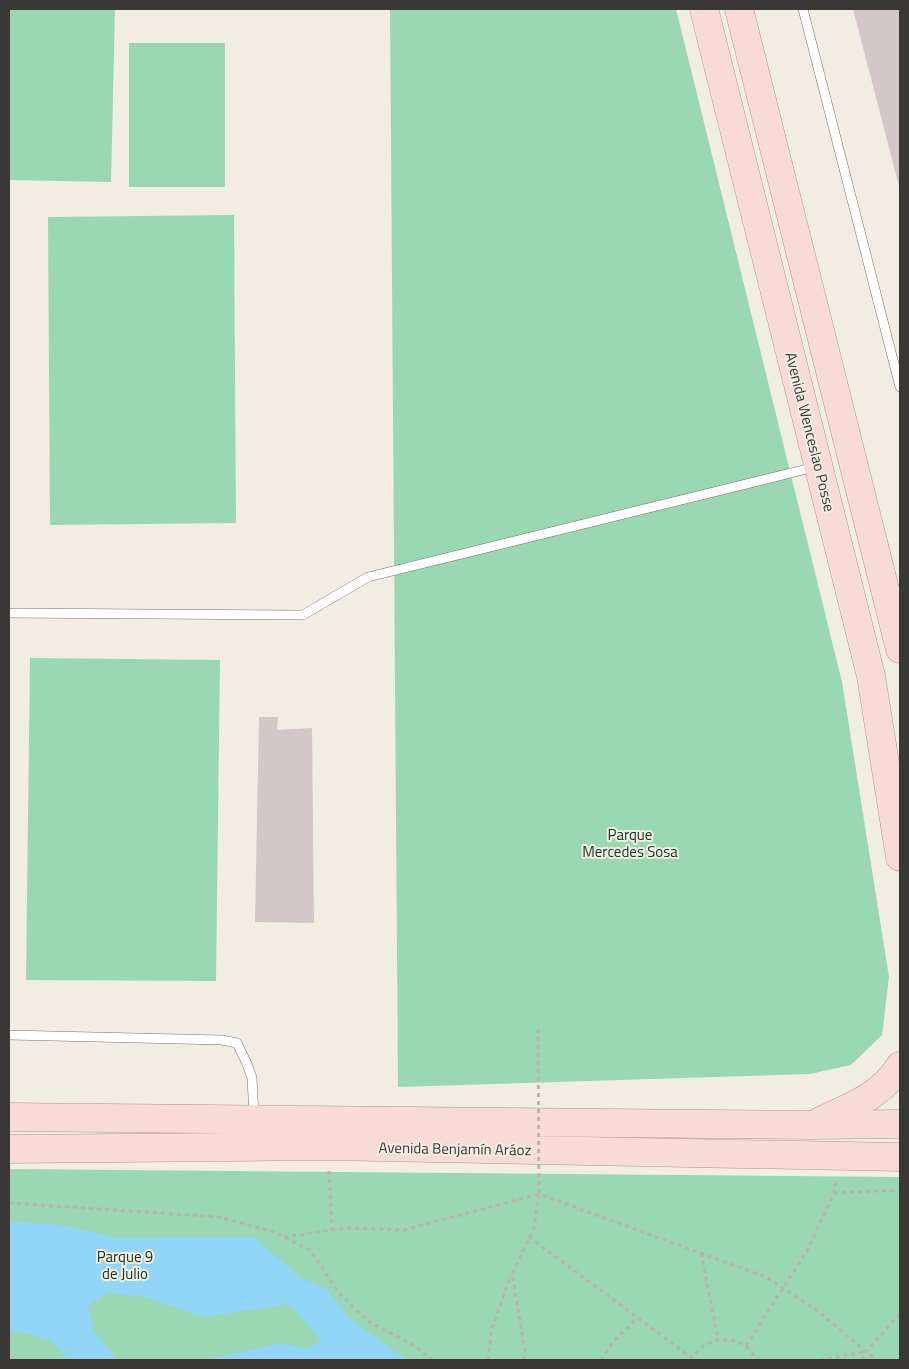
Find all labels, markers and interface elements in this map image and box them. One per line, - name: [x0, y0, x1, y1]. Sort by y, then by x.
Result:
- street label: Avenida Wenceslao Posse: [780, 350, 841, 514]
- park label: Parque Mercedes Sosa: [582, 823, 678, 863]
- street label: Avenida Benjamín Aráoz: [379, 1136, 532, 1161]
- park label: Parque 9 de Julio: [97, 1245, 153, 1285]

